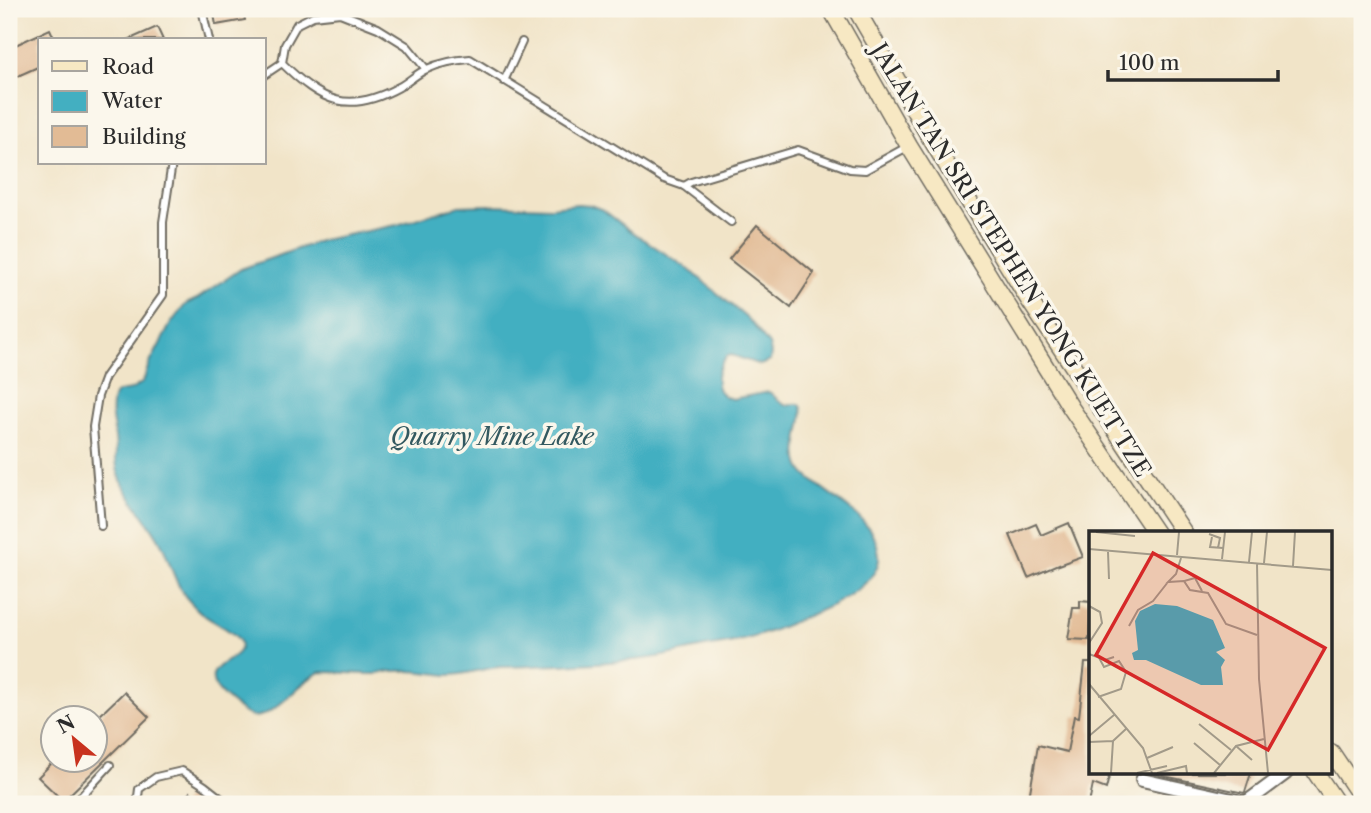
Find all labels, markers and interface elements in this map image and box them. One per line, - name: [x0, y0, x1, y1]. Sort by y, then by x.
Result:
- street label: JALAN TAN SRI STEPHEN YONG KUET TZE: [863, 35, 1157, 482]
- legend: [38, 38, 266, 164]
- scale bar: [1108, 38, 1278, 82]
- text: 100 m: [1119, 50, 1180, 75]
- text: Road: [102, 54, 154, 79]
- text: Water: [101, 88, 162, 113]
- text: Building: [102, 124, 187, 149]
- water label: Quarry Mine Lake: [390, 422, 595, 451]
- inset map: [1089, 531, 1332, 774]
- north arrow: [38, 704, 108, 774]
- text: N: [53, 711, 79, 739]

